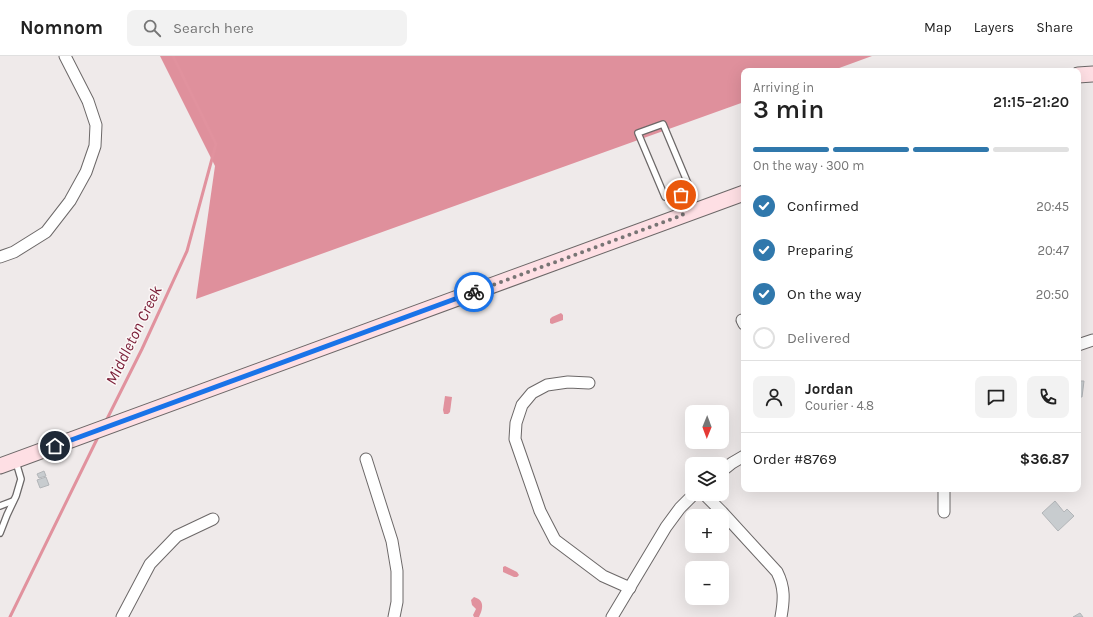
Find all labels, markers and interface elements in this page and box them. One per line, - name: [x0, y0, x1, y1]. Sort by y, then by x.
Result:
- search box: [127, 10, 407, 46]
- text: Nomnom: [20, 17, 103, 39]
- icon: search: [141, 17, 163, 39]
- text: Search here: [173, 19, 254, 37]
- text: Map: [924, 19, 952, 36]
- text: Layers: [974, 19, 1014, 36]
- text: Share: [1036, 19, 1073, 36]
- text: Arriving in: [753, 80, 814, 95]
- text: 21:15–21:20: [993, 93, 1069, 111]
- text: 3 min: [753, 94, 824, 125]
- text: On the way · 300 m: [753, 158, 864, 173]
- pin: [664, 178, 698, 212]
- icon: bag: [670, 184, 692, 206]
- icon: check: [753, 195, 775, 217]
- text: Confirmed: [787, 197, 859, 215]
- text: 20:45: [1036, 199, 1069, 214]
- icon: check: [753, 239, 775, 261]
- text: Preparing: [787, 241, 853, 259]
- text: 20:47: [1037, 243, 1069, 258]
- courier: [454, 272, 494, 312]
- icon: bike: [463, 281, 485, 303]
- water label: Middleton Creek: [101, 282, 166, 388]
- icon: check: [753, 283, 775, 305]
- text: On the way: [787, 285, 861, 303]
- text: 20:50: [1036, 287, 1069, 302]
- text: Delivered: [787, 329, 851, 347]
- button: person: [753, 376, 795, 418]
- button: chat: [975, 376, 1017, 418]
- button: phone: [1027, 376, 1069, 418]
- text: Jordan: [805, 380, 853, 398]
- text: Courier · 4.8: [805, 398, 874, 413]
- north arrow: [685, 405, 729, 449]
- map controls: [685, 405, 729, 605]
- pin: [38, 429, 72, 463]
- icon: home: [44, 435, 66, 457]
- text: Order #8769: [753, 450, 837, 468]
- text: $36.87: [1020, 450, 1069, 468]
- button: layers: [685, 457, 729, 501]
- button: +: [685, 509, 729, 553]
- button: −: [685, 561, 729, 605]

